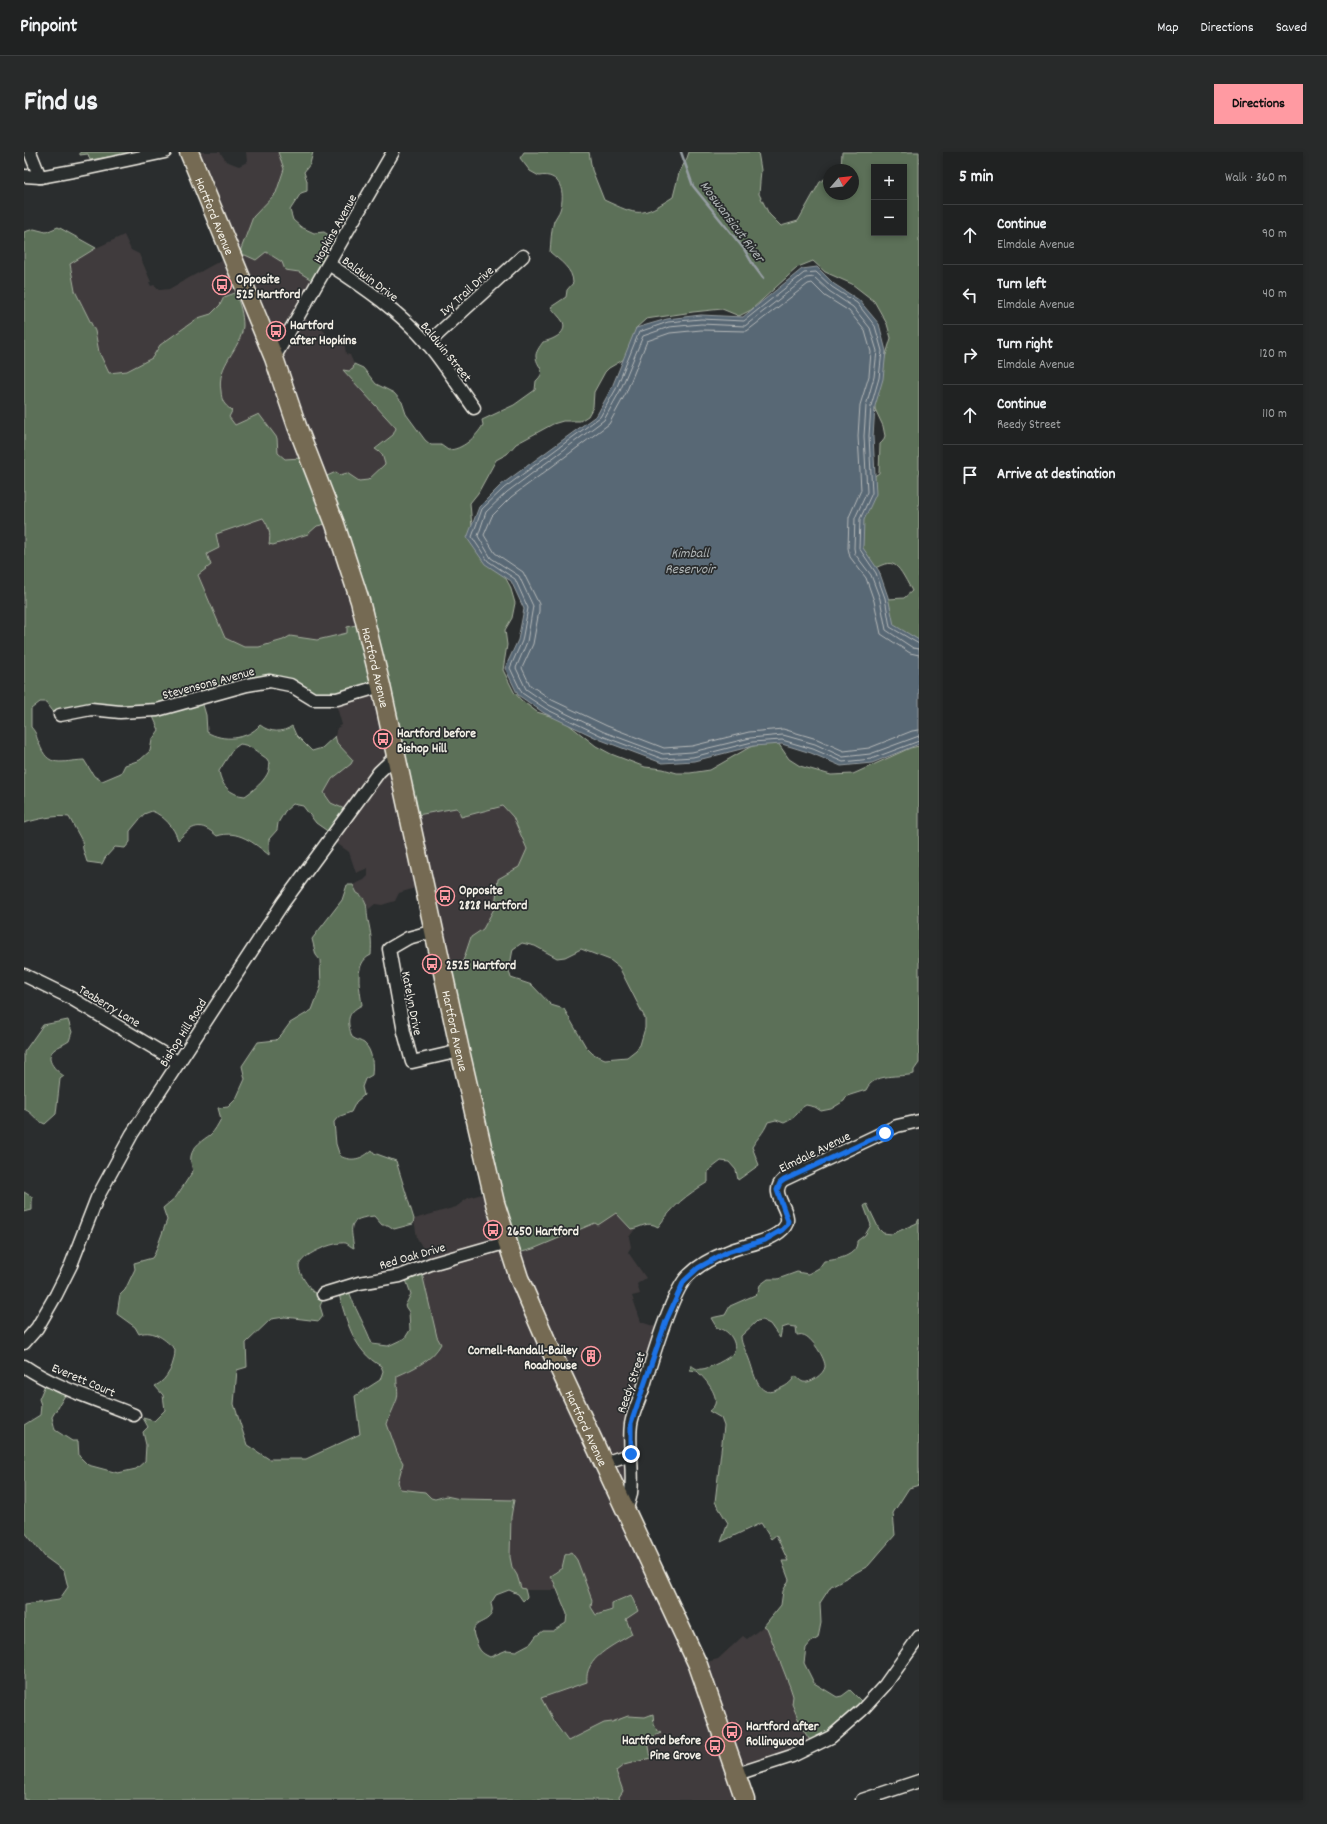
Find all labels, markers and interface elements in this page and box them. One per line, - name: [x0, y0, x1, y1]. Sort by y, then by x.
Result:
- text: Pinpoint: [20, 14, 77, 41]
- text: Map: [1157, 18, 1179, 38]
- text: Directions: [1201, 18, 1254, 38]
- text: Saved: [1276, 18, 1307, 38]
- text: Find us: [24, 84, 98, 124]
- button: Directions: [1214, 84, 1303, 124]
- north arrow: [823, 164, 859, 200]
- map controls: [871, 164, 907, 236]
- button: +: [871, 164, 907, 200]
- text: 5 min: [959, 166, 993, 190]
- text: Walk · 360 m: [1225, 169, 1287, 188]
- street label: Hartford Avenue: [189, 175, 238, 259]
- water label: Moswansicut River: [694, 177, 770, 269]
- street label: Hopkins Avenue: [309, 191, 363, 267]
- button: −: [871, 200, 907, 236]
- text: Continue: [997, 214, 1046, 236]
- icon: ahead: [959, 224, 981, 246]
- text: 90 m: [1262, 225, 1287, 244]
- text: Elmdale Avenue: [997, 236, 1074, 255]
- street label: Baldwin Drive: [337, 252, 402, 308]
- street label: Ivy Trail Drive: [436, 262, 499, 321]
- place label: Opposite 525 Hartford: [236, 271, 300, 305]
- bus stop icon: Opposite 525 Hartford: [211, 274, 233, 296]
- text: Turn left: [997, 274, 1046, 296]
- icon: left: [959, 284, 981, 306]
- text: 40 m: [1263, 285, 1287, 304]
- text: Elmdale Avenue: [997, 296, 1074, 315]
- place label: Hartford after Hopkins: [290, 317, 357, 351]
- street label: Baldwin Street: [415, 318, 475, 387]
- bus stop icon: Hartford after Hopkins: [265, 320, 287, 342]
- text: Turn right: [997, 334, 1053, 356]
- icon: right: [959, 344, 981, 366]
- text: 120 m: [1259, 345, 1287, 364]
- text: Elmdale Avenue: [997, 356, 1074, 375]
- text: Continue: [997, 394, 1046, 416]
- icon: ahead: [959, 404, 981, 426]
- text: 110 m: [1262, 405, 1287, 424]
- text: Reedy Street: [997, 416, 1061, 435]
- icon: arrive: [959, 464, 981, 486]
- text: Arrive at destination: [997, 464, 1115, 486]
- water label: Kimball Reservoir: [665, 544, 717, 580]
- street label: Hartford Avenue: [355, 626, 393, 710]
- street label: Stevensons Avenue: [160, 663, 257, 706]
- place label: Hartford before Bishop Hill: [397, 725, 476, 759]
- bus stop icon: Hartford before Bishop Hill: [372, 728, 394, 750]
- place label: Opposite 2828 Hartford: [459, 882, 527, 916]
- bus stop icon: Opposite 2828 Hartford: [434, 885, 456, 907]
- bus stop icon: 2525 Hartford: [421, 953, 443, 975]
- place label: 2525 Hartford: [446, 957, 516, 976]
- street label: Katelyn Drive: [395, 970, 426, 1037]
- street label: Teaberry Lane: [74, 981, 144, 1033]
- street label: Hartford Avenue: [435, 989, 471, 1074]
- street label: Bishop Hill Road: [156, 996, 213, 1071]
- route start: [876, 1124, 894, 1142]
- street label: Elmdale Avenue: [776, 1128, 854, 1179]
- bus stop icon: 2650 Hartford: [482, 1219, 504, 1241]
- place label: 2650 Hartford: [507, 1223, 579, 1242]
- street label: Red Oak Drive: [377, 1239, 448, 1276]
- place label: Cornell-Randall-Bailey Roadhouse: [468, 1342, 578, 1376]
- building icon: Cornell-Randall-Bailey Roadhouse: [580, 1345, 602, 1367]
- street label: Reedy Street: [613, 1349, 652, 1416]
- street label: Everett Court: [48, 1359, 118, 1403]
- street label: Hartford Avenue: [559, 1388, 611, 1470]
- route end: [622, 1445, 640, 1463]
- place label: Hartford after Rollingwood: [746, 1718, 820, 1752]
- bus stop icon: Hartford after Rollingwood: [721, 1721, 743, 1743]
- place label: Hartford before Pine Grove: [622, 1732, 701, 1766]
- bus stop icon: Hartford before Pine Grove: [704, 1735, 726, 1757]

